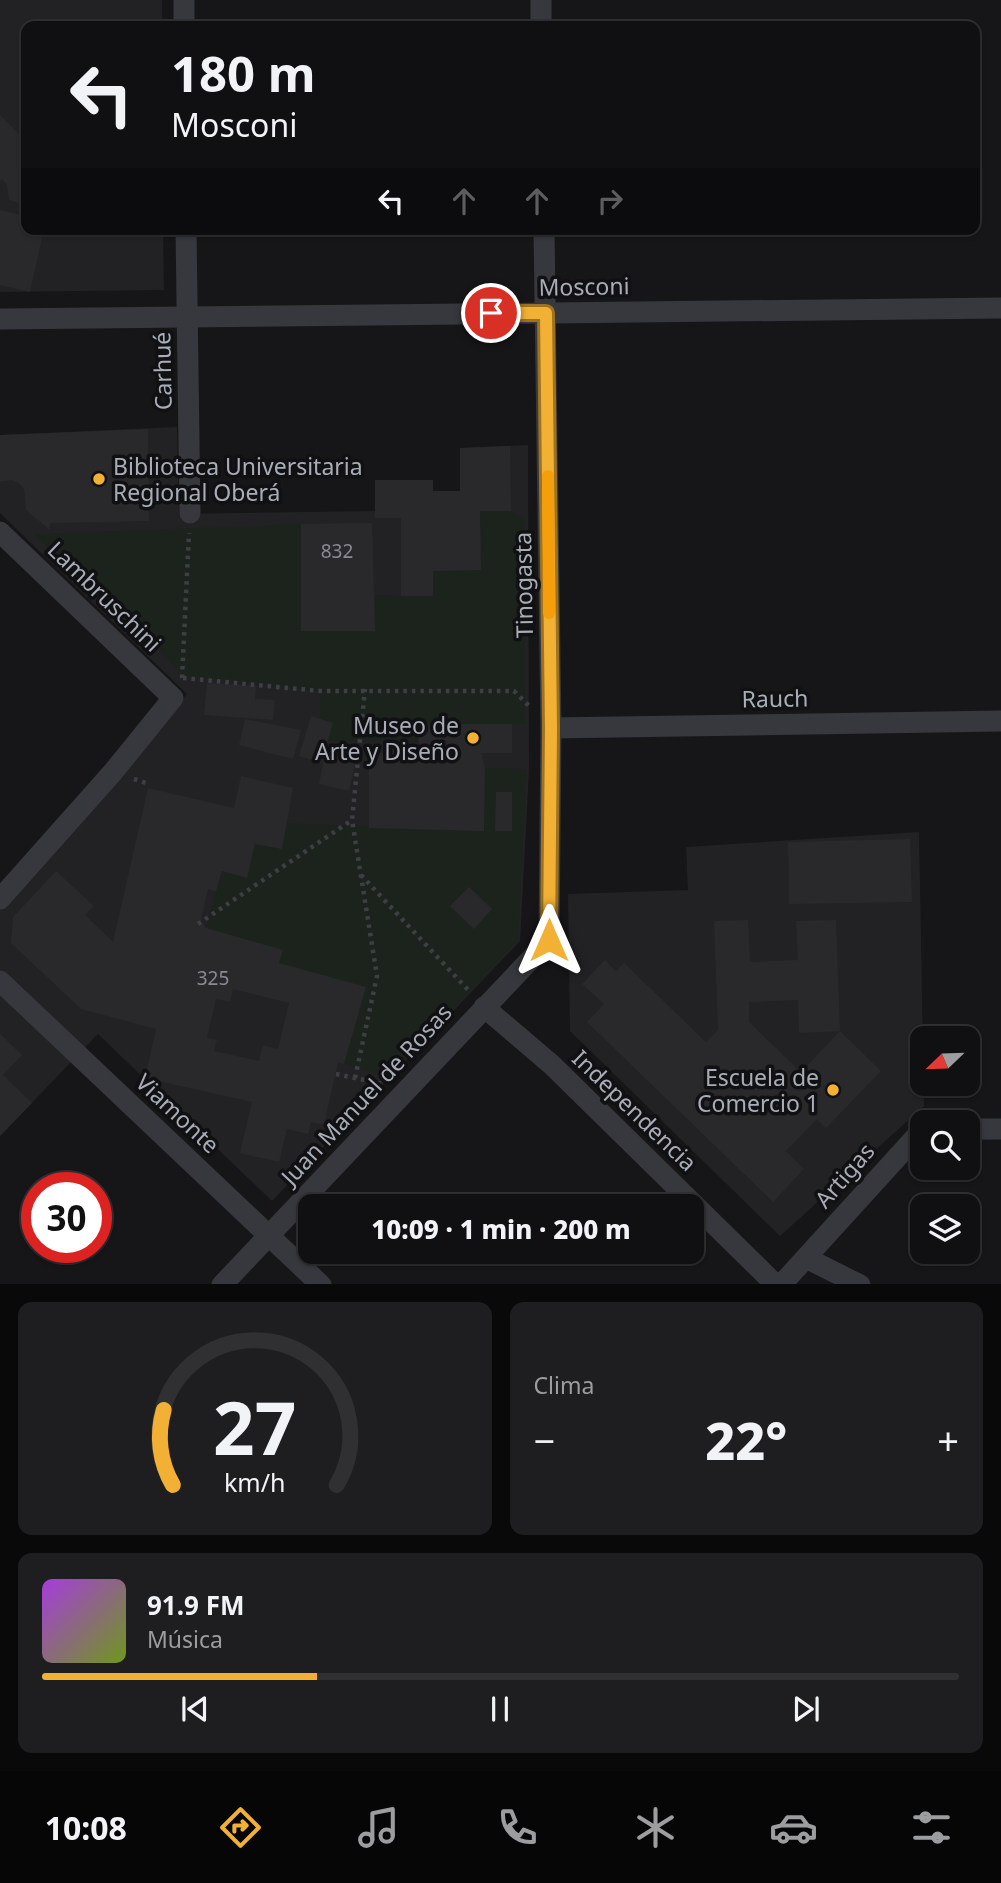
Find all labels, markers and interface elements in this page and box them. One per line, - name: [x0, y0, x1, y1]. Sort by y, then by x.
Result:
- text: 180 m: [171, 40, 316, 106]
- icon: left: [56, 49, 147, 140]
- text: Mosconi: [171, 103, 297, 146]
- icon: left: [372, 182, 410, 220]
- icon: ahead: [445, 182, 483, 220]
- icon: ahead: [518, 182, 556, 220]
- icon: right: [591, 182, 629, 220]
- street label: Mosconi: [538, 269, 630, 303]
- pin: [461, 283, 521, 343]
- icon: arrive: [472, 294, 510, 332]
- street label: Carhué: [145, 332, 179, 410]
- place label: Biblioteca Universitaria Regional Oberá: [113, 450, 363, 508]
- marker: Biblioteca Universitaria Regional Oberá: [91, 471, 107, 487]
- street label: Tinogasta: [506, 532, 540, 638]
- street label: Lambruschini: [41, 534, 169, 658]
- house number: 832: [321, 538, 353, 564]
- street label: Rauch: [741, 681, 809, 715]
- place label: Museo de Arte y Diseño: [315, 709, 459, 767]
- marker: Museo de Arte y Diseño: [465, 730, 481, 746]
- position arrow: [512, 903, 586, 977]
- house number: 325: [197, 965, 229, 991]
- street label: Juan Manuel de Rosas: [272, 996, 458, 1193]
- north arrow: [910, 1026, 980, 1096]
- map controls: [910, 1026, 980, 1264]
- street label: Independencia: [566, 1042, 704, 1178]
- place label: Escuela de Comercio 1: [697, 1061, 819, 1119]
- street label: Viamonte: [129, 1066, 227, 1160]
- marker: Escuela de Comercio 1: [825, 1082, 841, 1098]
- button: search: [910, 1110, 980, 1180]
- street label: Artigas: [807, 1136, 881, 1214]
- speed limit sign: 30: [21, 1172, 112, 1263]
- button: layers: [910, 1194, 980, 1264]
- text: 10:09 · 1 min · 200 m: [371, 1211, 631, 1247]
- text: Clima: [534, 1369, 594, 1401]
- text: 27: [213, 1377, 296, 1476]
- text: 22°: [705, 1404, 787, 1475]
- text: −: [534, 1414, 555, 1466]
- text: +: [937, 1414, 959, 1466]
- text: km/h: [224, 1464, 286, 1498]
- text: 91.9 FM: [147, 1587, 244, 1623]
- text: Música: [147, 1623, 223, 1655]
- icon: previous: [176, 1690, 214, 1728]
- icon: pause: [481, 1690, 519, 1728]
- icon: next: [787, 1690, 825, 1728]
- icon: directions: [216, 1803, 265, 1852]
- icon: music: [354, 1803, 403, 1852]
- icon: phone: [493, 1803, 542, 1852]
- icon: climate: [631, 1803, 680, 1852]
- icon: car: [769, 1803, 818, 1852]
- icon: filters: [907, 1803, 956, 1852]
- text: 10:08: [45, 1806, 127, 1849]

